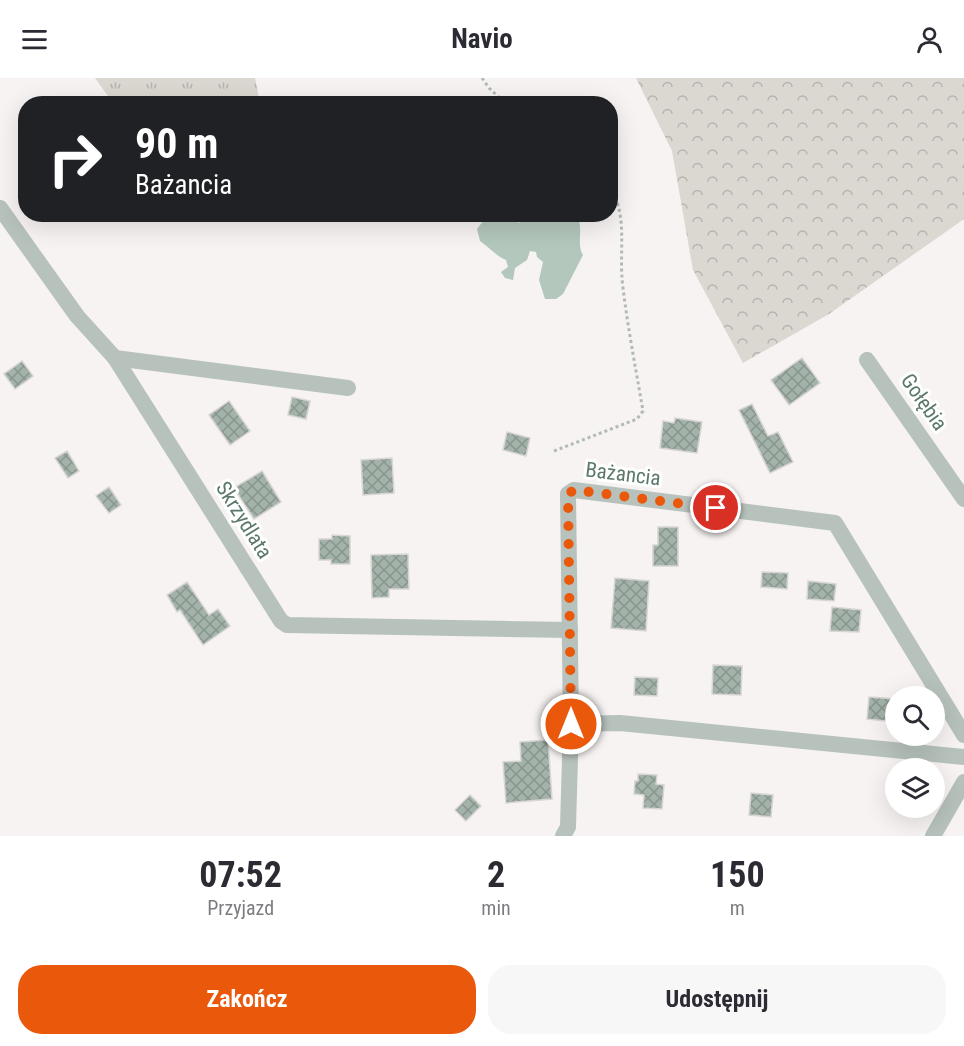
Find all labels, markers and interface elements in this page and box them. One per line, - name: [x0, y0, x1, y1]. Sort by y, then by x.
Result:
- icon: menu: [18, 23, 51, 56]
- text: Navio: [451, 23, 513, 55]
- icon: person: [913, 23, 946, 56]
- text: 90 m: [135, 119, 218, 168]
- icon: right: [36, 120, 114, 198]
- text: Bażancia: [135, 169, 232, 201]
- street label: Gołębia: [896, 369, 952, 435]
- street label: Bażancia: [584, 457, 662, 491]
- street label: Skrzydlata: [211, 477, 277, 563]
- pin: [690, 482, 741, 533]
- icon: arrive: [699, 491, 732, 524]
- map controls: [885, 686, 945, 818]
- button: search: [885, 686, 945, 746]
- position arrow: [539, 692, 603, 756]
- button: layers: [885, 758, 945, 818]
- text: 07:52: [199, 854, 282, 896]
- text: 2: [487, 854, 505, 896]
- text: 150: [710, 854, 765, 896]
- text: Przyjazd: [207, 896, 274, 920]
- text: min: [481, 896, 511, 920]
- text: m: [730, 896, 745, 920]
- button: Zakończ: [18, 965, 476, 1034]
- button: Udostępnij: [488, 965, 946, 1034]

